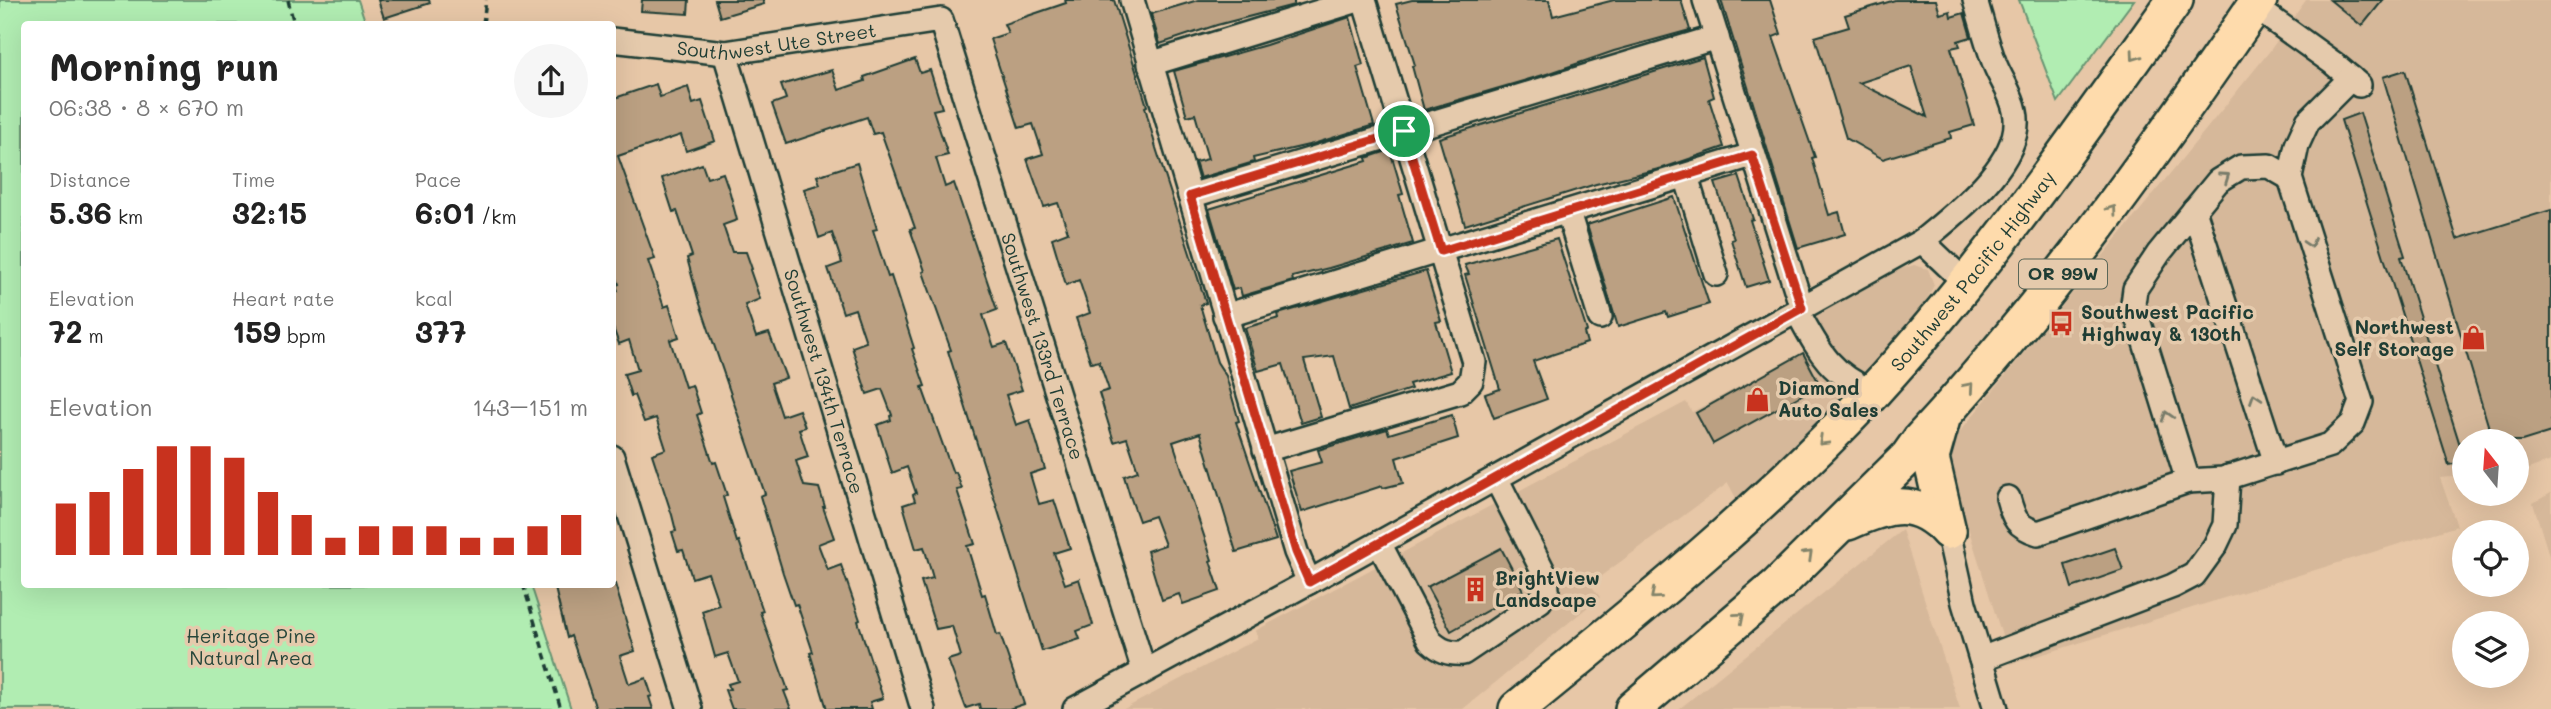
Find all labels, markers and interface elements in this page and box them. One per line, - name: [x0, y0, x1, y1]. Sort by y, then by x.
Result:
- street label: Southwest Ute Street: [676, 17, 878, 65]
- text: Morning run: [49, 41, 279, 91]
- button: share: [514, 44, 588, 118]
- one-way arrow: [2131, 48, 2143, 61]
- text: 06:38 · 8 × 670 m: [49, 92, 244, 122]
- pin: [1374, 101, 1434, 161]
- icon: arrive: [1385, 112, 1423, 150]
- street label: Southwest Pacific Highway: [1884, 165, 2060, 376]
- text: Distance: [49, 167, 131, 192]
- text: Time: [232, 167, 275, 192]
- text: Pace: [415, 167, 461, 192]
- one-way arrow: [2217, 173, 2230, 185]
- text: 5.36: [49, 192, 112, 232]
- text: 32:15: [232, 192, 307, 232]
- text: 6:01: [415, 192, 475, 232]
- text: km: [112, 204, 143, 229]
- text: /km: [475, 204, 517, 229]
- one-way arrow: [2103, 205, 2116, 218]
- street label: Southwest 133rd Terrace: [996, 230, 1090, 463]
- one-way arrow: [2302, 237, 2317, 249]
- road number: OR 99W: [2019, 260, 2107, 288]
- street label: Southwest 134th Terrace: [779, 266, 870, 497]
- text: Elevation: [49, 286, 134, 311]
- text: Heart rate: [232, 286, 335, 311]
- text: kcal: [415, 286, 453, 311]
- place label: Southwest Pacific Highway & 130th: [2081, 299, 2254, 346]
- bus stop icon: Southwest Pacific Highway & 130th: [2047, 309, 2075, 337]
- text: 72: [49, 311, 82, 351]
- text: 159: [232, 311, 281, 351]
- text: 377: [415, 311, 466, 351]
- place label: Northwest Self Storage: [2335, 314, 2454, 361]
- text: m: [82, 323, 104, 348]
- text: bpm: [281, 323, 326, 348]
- shop icon: Northwest Self Storage: [2460, 324, 2488, 352]
- place label: Diamond Auto Sales: [1778, 375, 1879, 422]
- one-way arrow: [1961, 382, 1973, 395]
- shop icon: Diamond Auto Sales: [1744, 385, 1772, 413]
- text: Elevation: [49, 392, 152, 422]
- text: 143–151 m: [472, 392, 588, 422]
- one-way arrow: [2249, 393, 2263, 405]
- one-way arrow: [2161, 410, 2176, 422]
- north arrow: [2452, 429, 2529, 506]
- map controls: [2452, 429, 2529, 688]
- one-way arrow: [1819, 433, 1832, 446]
- button: locate: [2452, 520, 2529, 597]
- one-way arrow: [1800, 551, 1813, 564]
- place label: BrightView Landscape: [1495, 565, 1600, 612]
- building icon: BrightView Landscape: [1461, 575, 1489, 603]
- one-way arrow: [1651, 587, 1664, 599]
- button: layers: [2452, 611, 2529, 688]
- one-way arrow: [1732, 613, 1745, 625]
- park label: Heritage Pine Natural Area: [186, 623, 316, 670]

